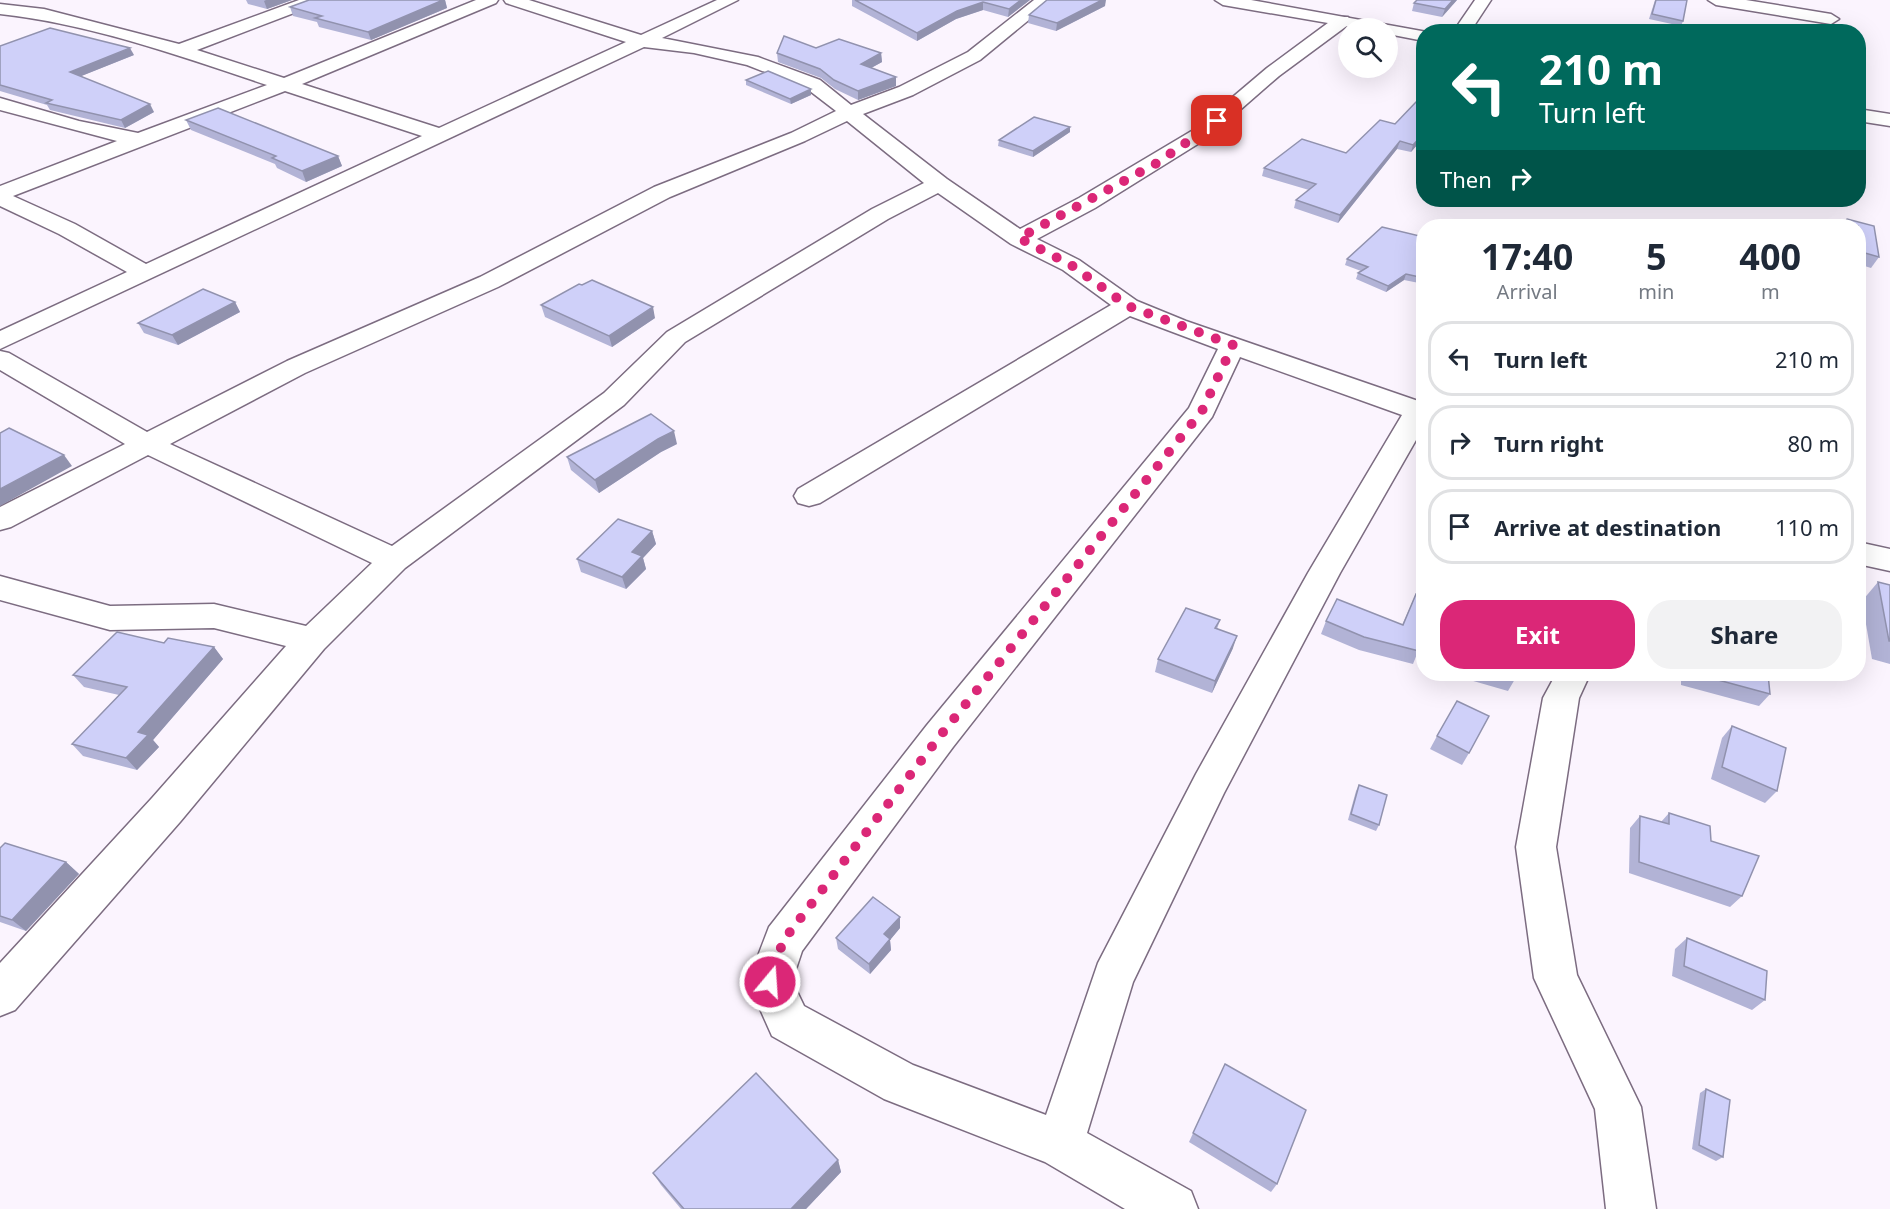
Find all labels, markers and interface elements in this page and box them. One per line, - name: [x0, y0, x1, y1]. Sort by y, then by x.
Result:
- map controls: [1338, 18, 1398, 78]
- button: search: [1338, 18, 1398, 78]
- text: 210 m: [1539, 40, 1663, 97]
- icon: left: [1440, 48, 1518, 126]
- text: Turn left: [1539, 94, 1645, 131]
- pin: [1191, 95, 1242, 146]
- icon: arrive: [1200, 104, 1233, 137]
- icon: right: [1504, 162, 1537, 195]
- text: Then: [1440, 164, 1492, 194]
- text: 17:40: [1481, 232, 1573, 281]
- text: 5: [1646, 232, 1667, 281]
- text: 400: [1739, 232, 1801, 281]
- text: Arrival: [1497, 278, 1558, 305]
- text: min: [1638, 278, 1674, 305]
- text: m: [1761, 278, 1780, 305]
- icon: left: [1443, 342, 1476, 375]
- text: Turn left: [1494, 344, 1588, 374]
- text: 210 m: [1775, 344, 1839, 374]
- icon: right: [1443, 426, 1476, 459]
- text: Turn right: [1494, 428, 1604, 458]
- text: 80 m: [1788, 428, 1839, 458]
- icon: arrive: [1443, 510, 1476, 543]
- text: Arrive at destination: [1494, 512, 1721, 542]
- text: 110 m: [1775, 512, 1839, 542]
- button: Exit: [1440, 600, 1635, 669]
- button: Share: [1647, 600, 1842, 669]
- position arrow: [738, 950, 802, 1014]

